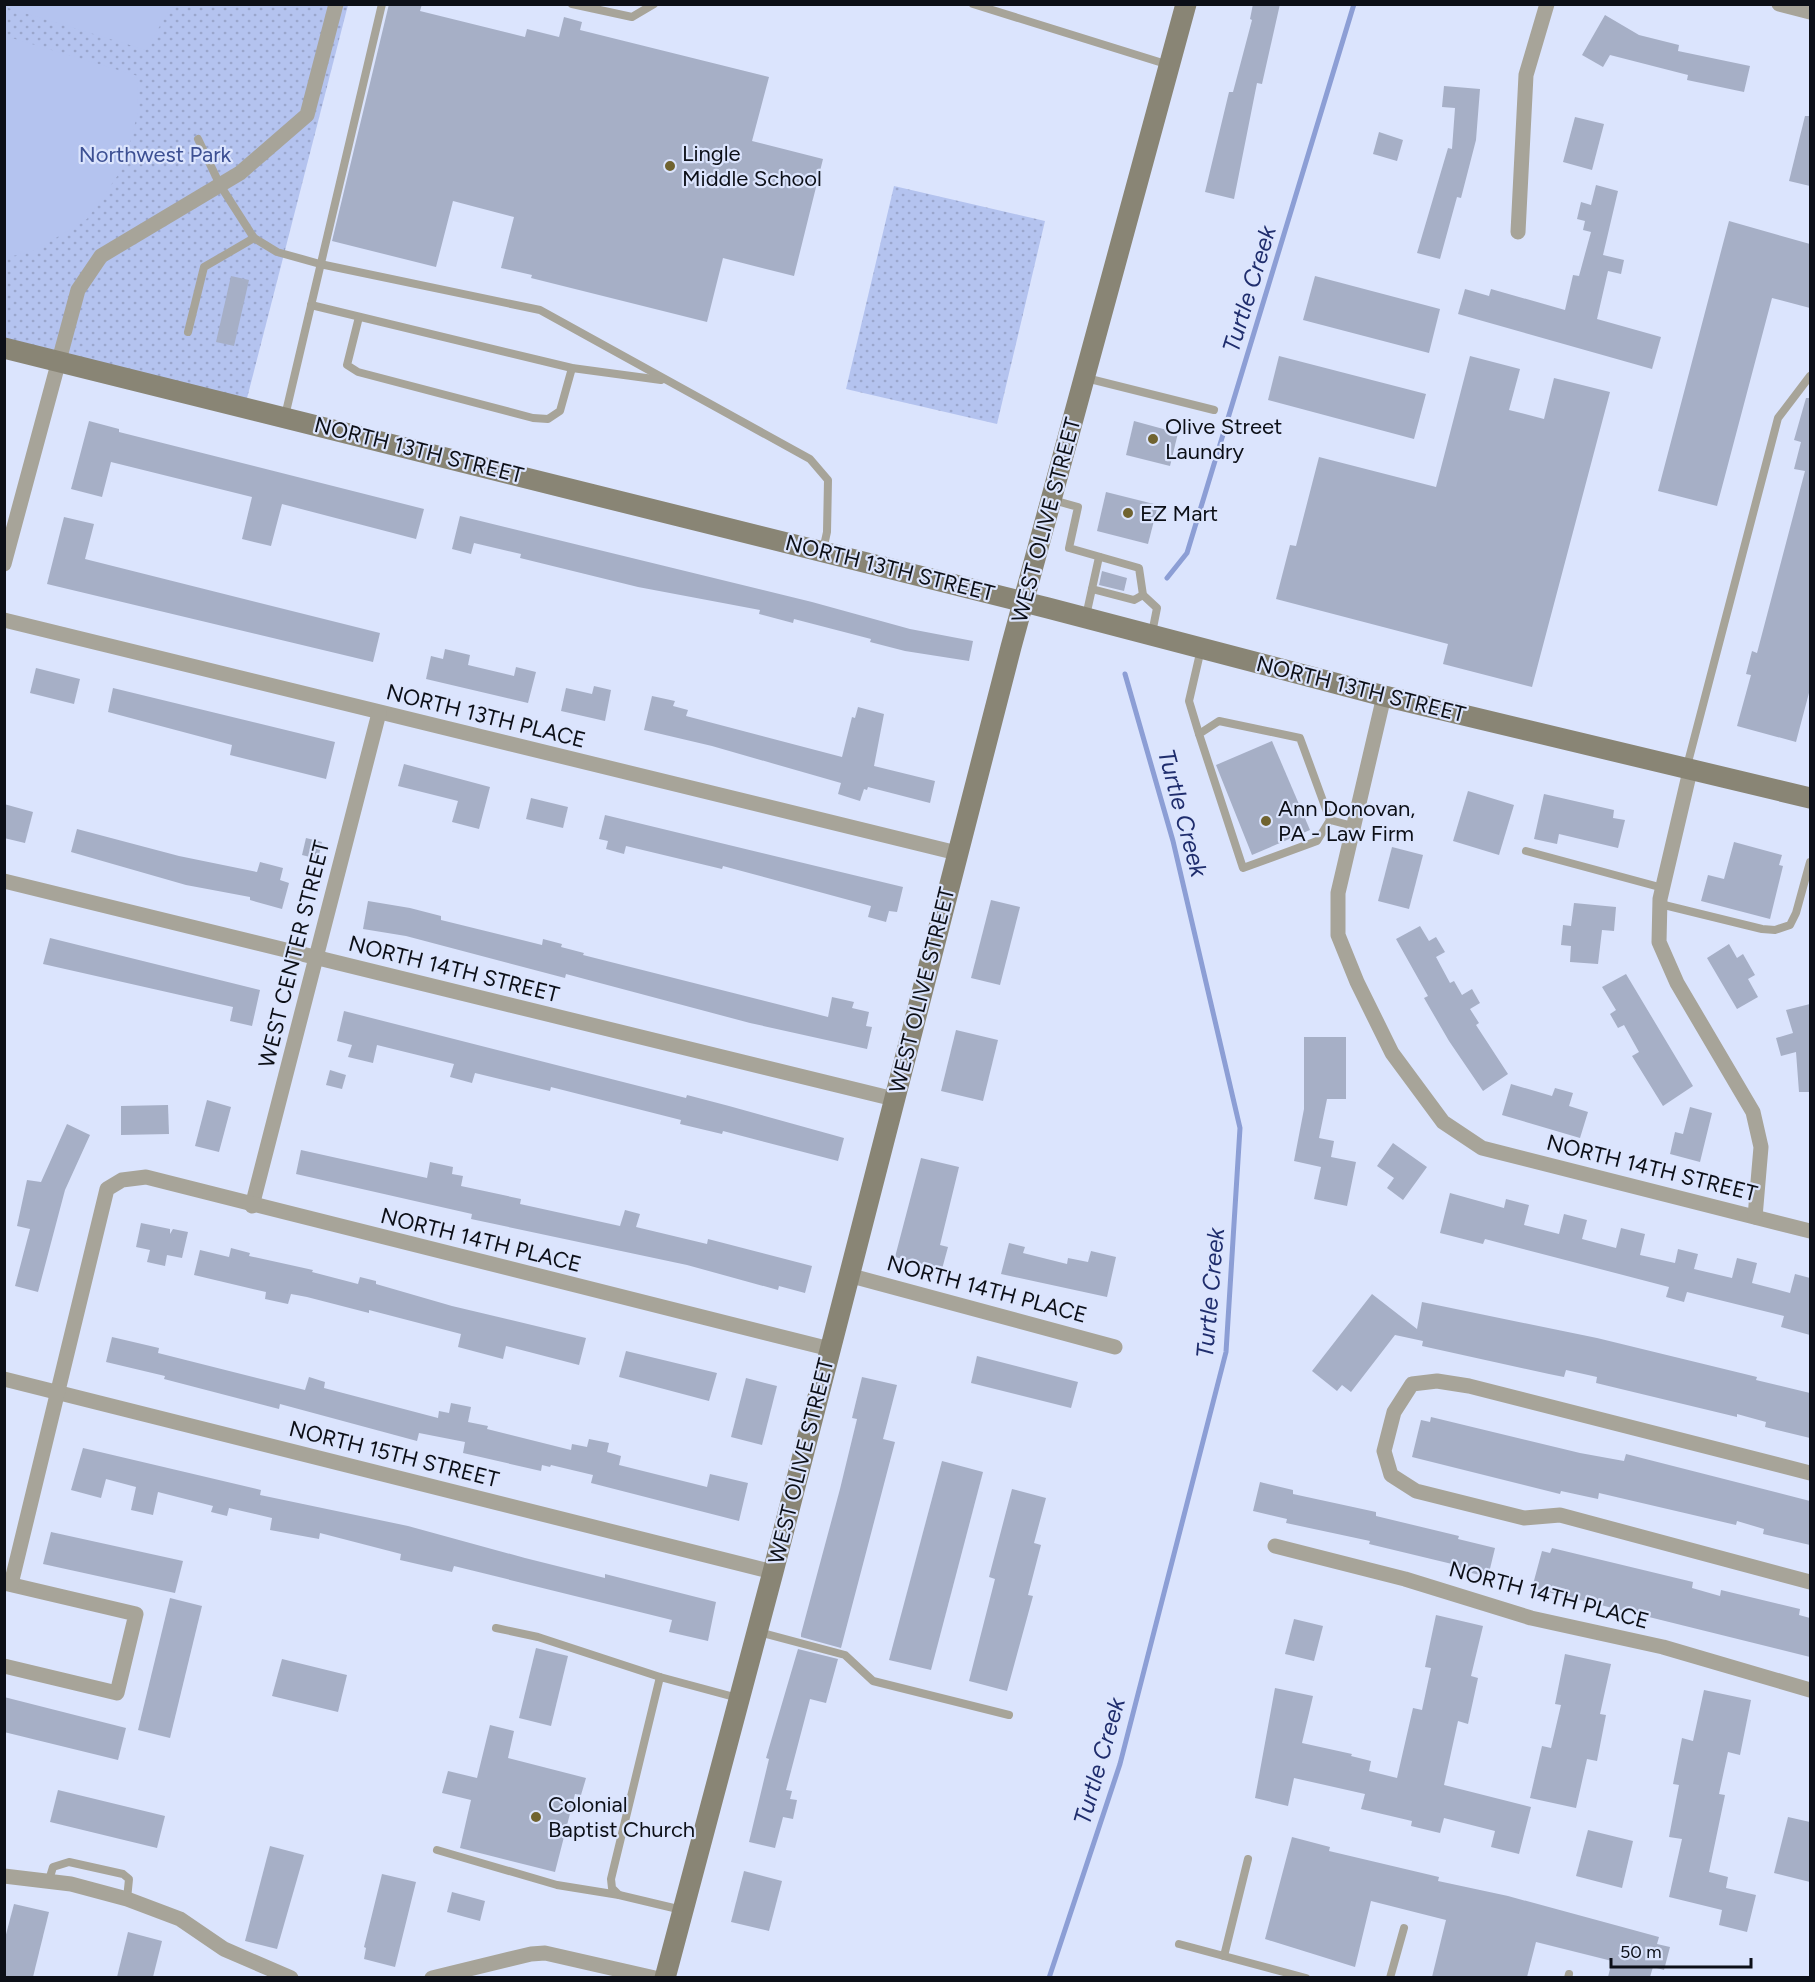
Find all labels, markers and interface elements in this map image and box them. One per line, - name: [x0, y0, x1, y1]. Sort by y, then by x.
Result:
- place label: Lingle Middle School: [682, 140, 822, 192]
- park label: Northwest Park: [79, 141, 232, 168]
- marker: Lingle Middle School: [663, 159, 677, 173]
- water label: Turtle Creek: [1216, 221, 1282, 356]
- street label: NORTH 13TH STREET: [312, 411, 526, 489]
- place label: Olive Street Laundry: [1165, 413, 1282, 465]
- street label: WEST OLIVE STREET: [1006, 415, 1086, 625]
- marker: Olive Street Laundry: [1146, 432, 1160, 446]
- place label: EZ Mart: [1140, 500, 1218, 527]
- marker: EZ Mart: [1121, 506, 1135, 520]
- street label: NORTH 13TH STREET: [783, 529, 997, 607]
- street label: NORTH 13TH STREET: [1254, 650, 1468, 728]
- street label: NORTH 13TH PLACE: [383, 678, 589, 754]
- water label: Turtle Creek: [1152, 746, 1214, 881]
- place label: Ann Donovan, PA - Law Firm: [1278, 795, 1415, 847]
- marker: Ann Donovan, PA - Law Firm: [1259, 814, 1273, 828]
- street label: WEST CENTER STREET: [253, 838, 335, 1070]
- street label: WEST OLIVE STREET: [883, 884, 961, 1096]
- street label: NORTH 14TH STREET: [346, 930, 562, 1008]
- street label: NORTH 14TH STREET: [1544, 1129, 1760, 1207]
- street label: NORTH 14TH PLACE: [378, 1202, 584, 1278]
- water label: Turtle Creek: [1190, 1225, 1230, 1359]
- street label: NORTH 14TH PLACE: [884, 1249, 1090, 1329]
- street label: WEST OLIVE STREET: [762, 1355, 840, 1567]
- street label: NORTH 15TH STREET: [286, 1415, 502, 1493]
- street label: NORTH 14TH PLACE: [1446, 1555, 1652, 1635]
- water label: Turtle Creek: [1067, 1693, 1131, 1828]
- place label: Colonial Baptist Church: [548, 1791, 695, 1843]
- marker: Colonial Baptist Church: [529, 1810, 543, 1824]
- scale bar: [1611, 1931, 1750, 1969]
- text: 50 m: [1620, 1941, 1662, 1963]

